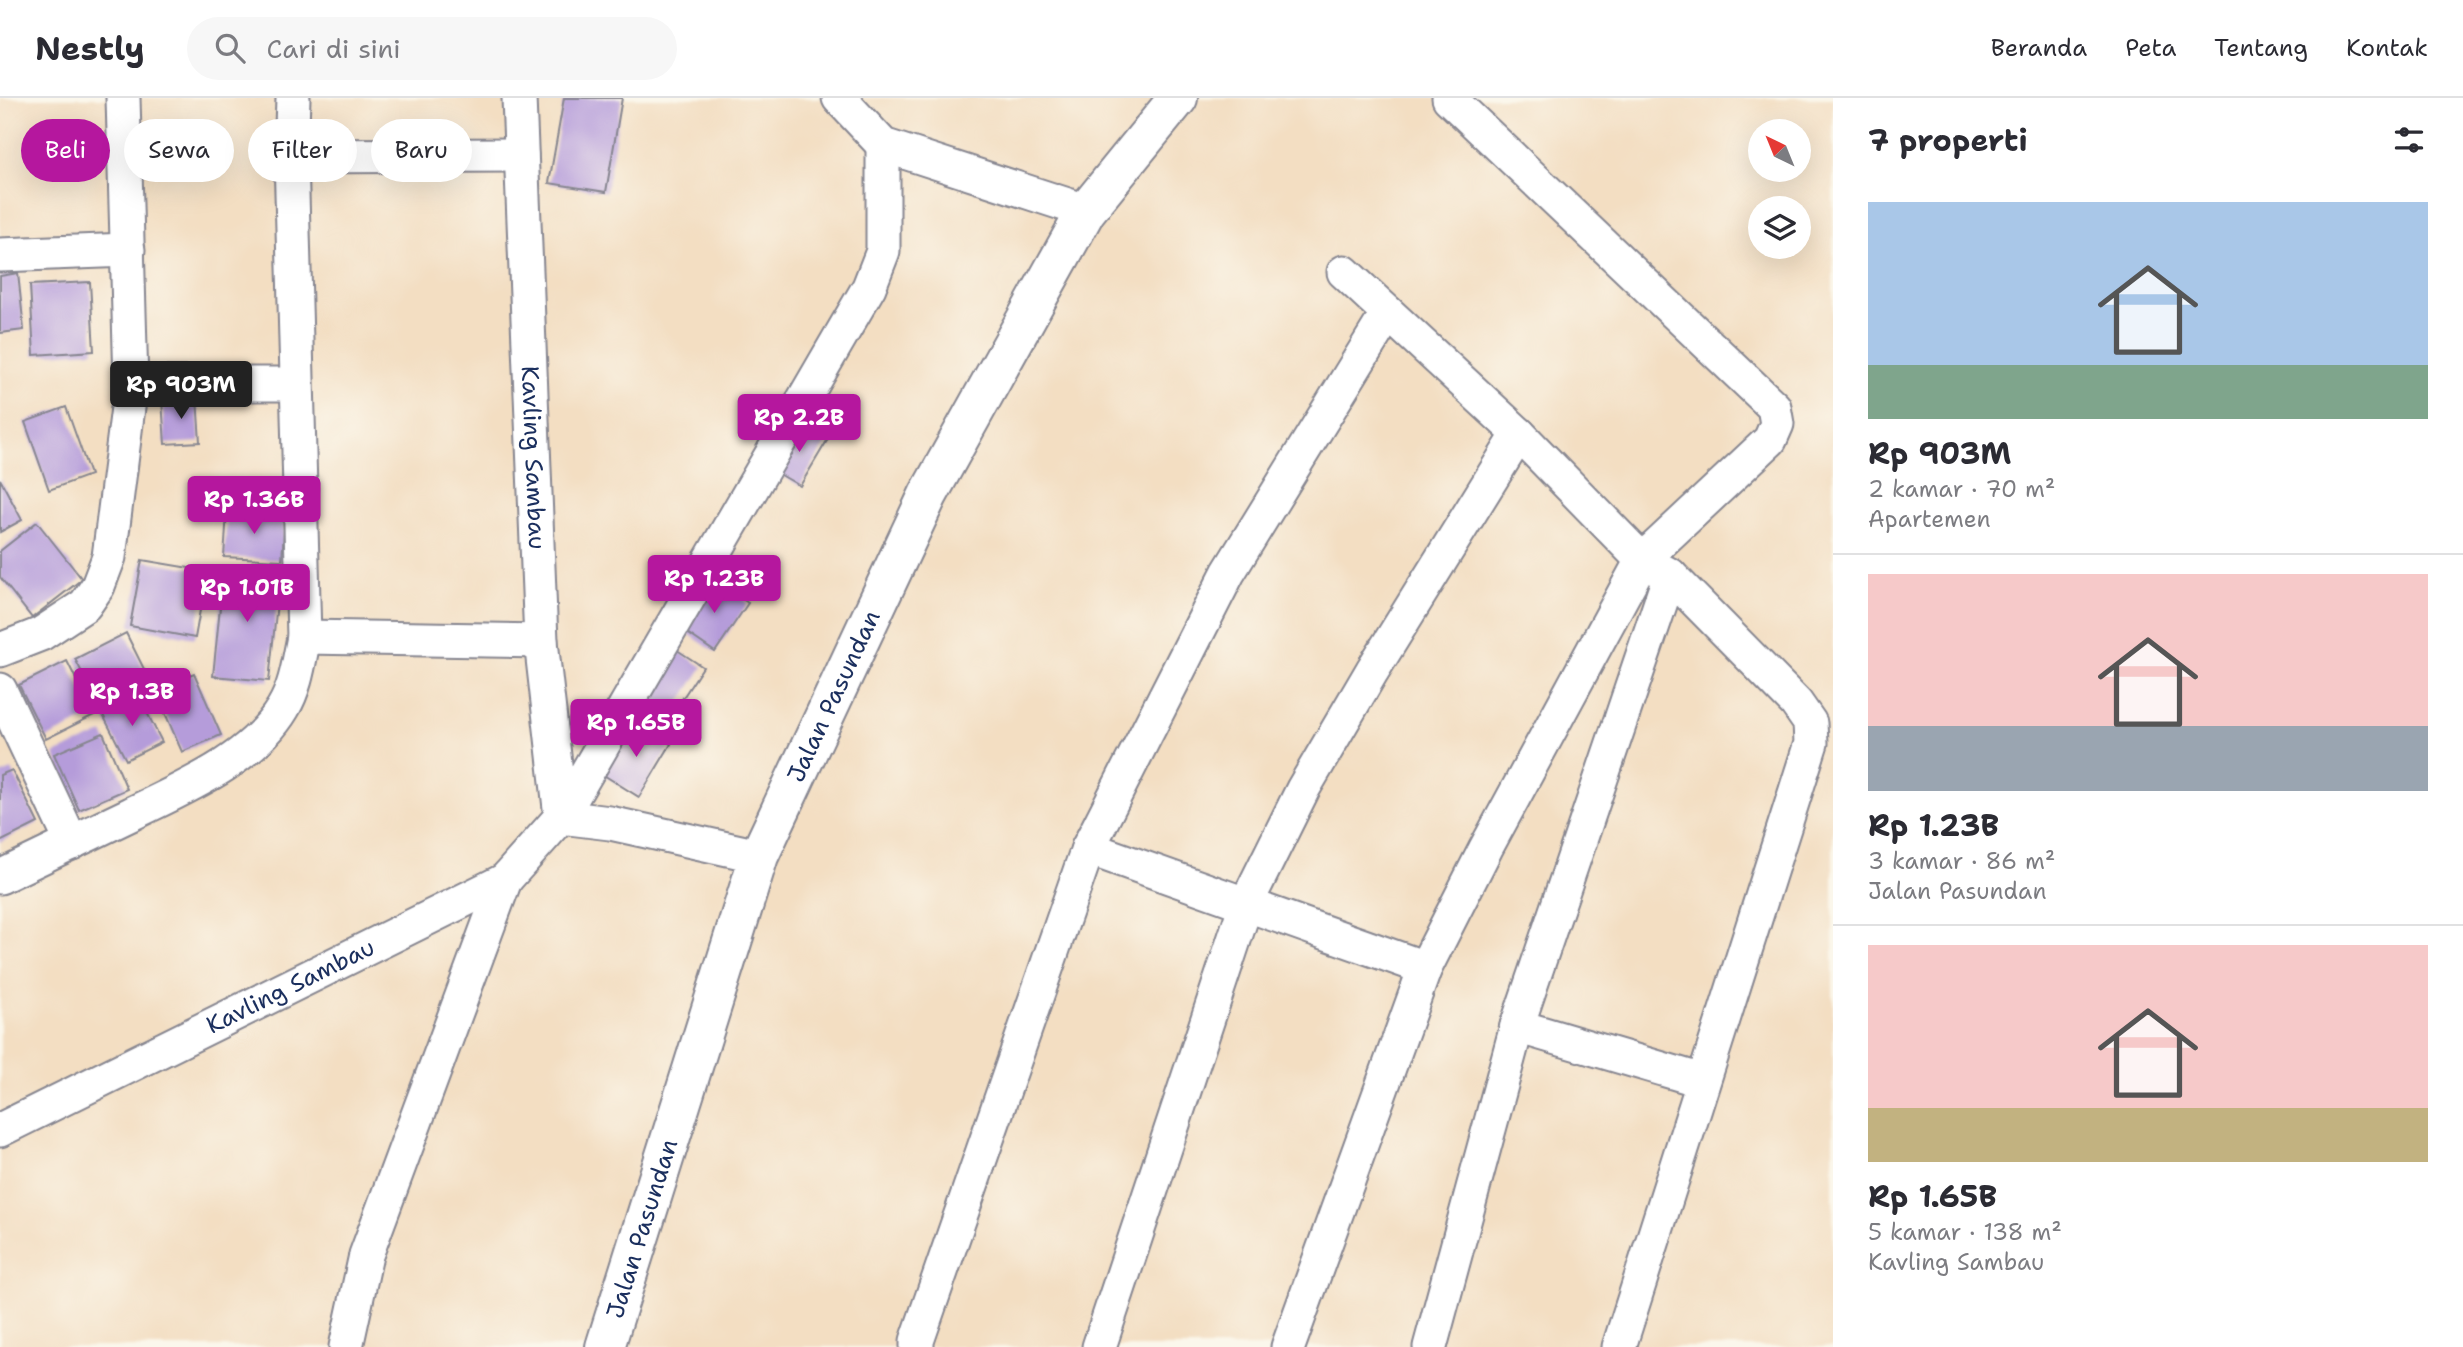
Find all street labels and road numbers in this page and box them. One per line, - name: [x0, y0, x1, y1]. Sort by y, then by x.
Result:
- street label: Kavling Sambau: [514, 365, 553, 550]
- street label: Jalan Pasundan: [780, 605, 888, 787]
- street label: Kavling Sambau: [201, 931, 380, 1041]
- street label: Jalan Pasundan: [599, 1135, 685, 1322]

